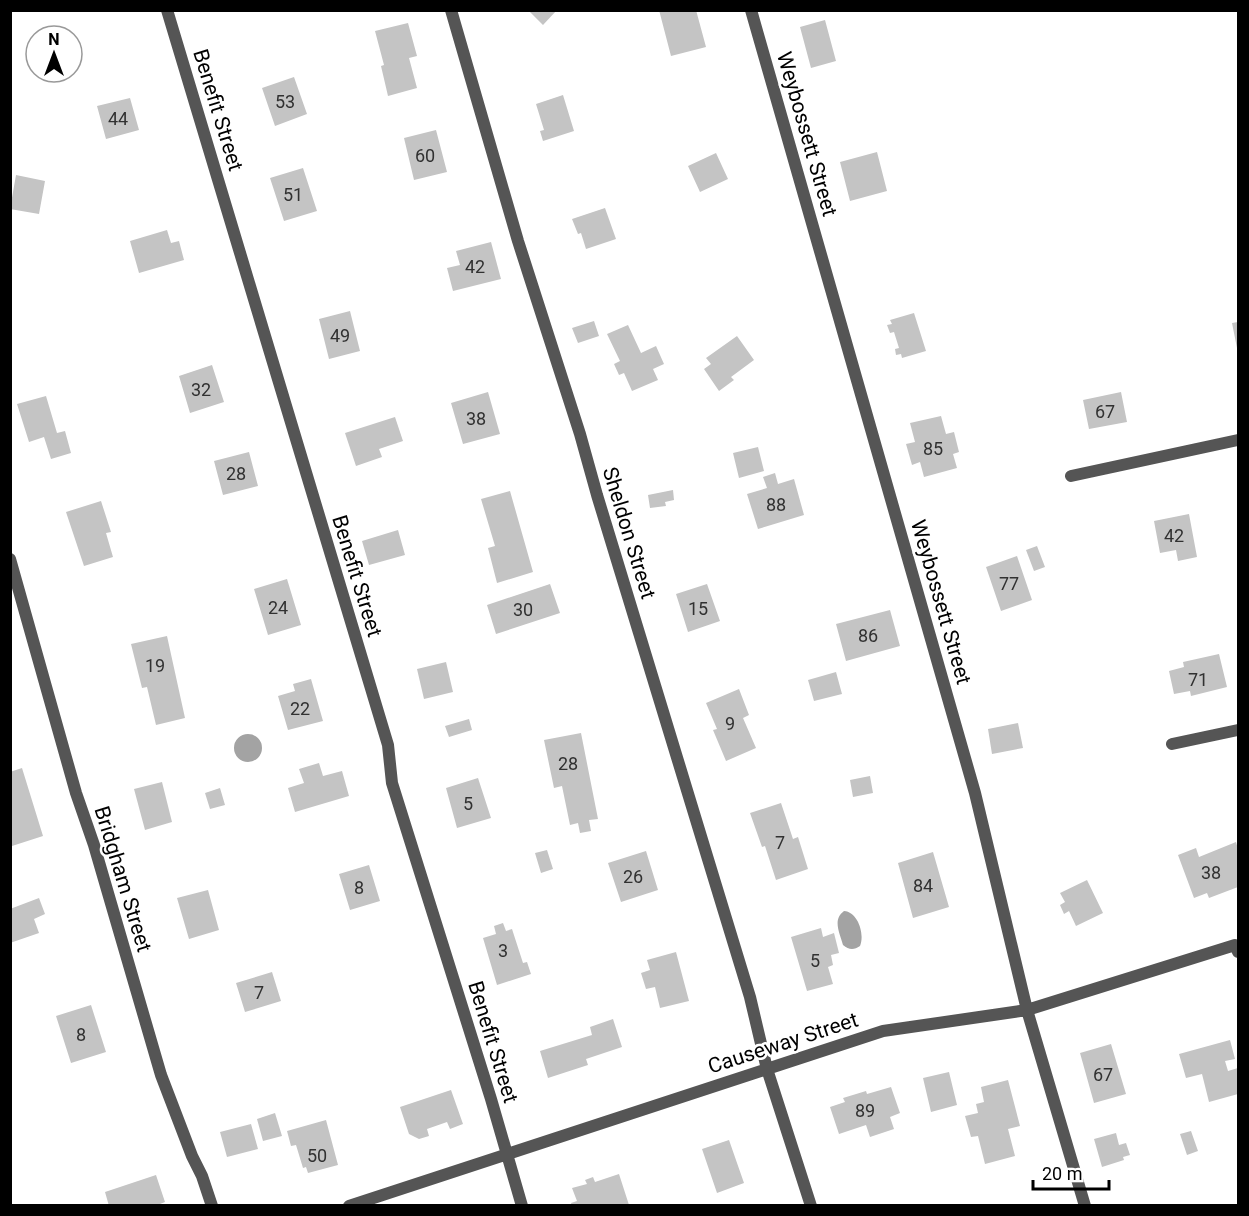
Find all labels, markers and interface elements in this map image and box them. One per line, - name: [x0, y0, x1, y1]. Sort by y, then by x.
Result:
- north arrow: [24, 24, 84, 84]
- text: N: [48, 30, 60, 49]
- street label: Benefit Street: [188, 46, 248, 174]
- street label: Weybossett Street: [772, 49, 842, 219]
- house number: 53: [275, 91, 295, 112]
- house number: 44: [108, 108, 128, 129]
- house number: 60: [415, 145, 435, 166]
- house number: 51: [283, 184, 303, 205]
- house number: 42: [465, 256, 485, 277]
- house number: 49: [330, 325, 350, 346]
- house number: 32: [191, 379, 211, 400]
- house number: 67: [1095, 401, 1115, 422]
- house number: 38: [466, 408, 486, 429]
- house number: 85: [923, 438, 943, 459]
- house number: 28: [226, 463, 246, 484]
- street label: Sheldon Street: [598, 464, 660, 602]
- house number: 88: [766, 494, 786, 515]
- street label: Benefit Street: [327, 512, 387, 640]
- street label: Weybossett Street: [906, 517, 976, 687]
- house number: 42: [1164, 525, 1184, 546]
- house number: 77: [999, 573, 1019, 594]
- house number: 24: [268, 597, 288, 618]
- house number: 15: [688, 598, 708, 619]
- house number: 30: [513, 599, 533, 620]
- house number: 86: [858, 625, 878, 646]
- house number: 19: [145, 655, 165, 676]
- house number: 71: [1188, 669, 1208, 690]
- house number: 22: [290, 698, 310, 719]
- house number: 9: [725, 713, 735, 734]
- house number: 28: [558, 753, 578, 774]
- house number: 5: [463, 793, 473, 814]
- street label: Bridgham Street: [89, 803, 157, 955]
- house number: 7: [775, 832, 785, 853]
- house number: 38: [1201, 862, 1221, 883]
- house number: 26: [623, 866, 643, 887]
- house number: 84: [913, 875, 933, 896]
- house number: 8: [354, 877, 364, 898]
- house number: 3: [498, 940, 508, 961]
- house number: 5: [810, 950, 820, 971]
- street label: Benefit Street: [463, 978, 523, 1106]
- house number: 7: [254, 982, 264, 1003]
- street label: Causeway Street: [705, 1007, 861, 1079]
- house number: 8: [76, 1024, 86, 1045]
- house number: 67: [1093, 1064, 1113, 1085]
- house number: 89: [855, 1100, 875, 1121]
- house number: 50: [307, 1145, 327, 1166]
- scale bar: [1033, 1153, 1110, 1191]
- text: 20 m: [1042, 1163, 1082, 1184]

